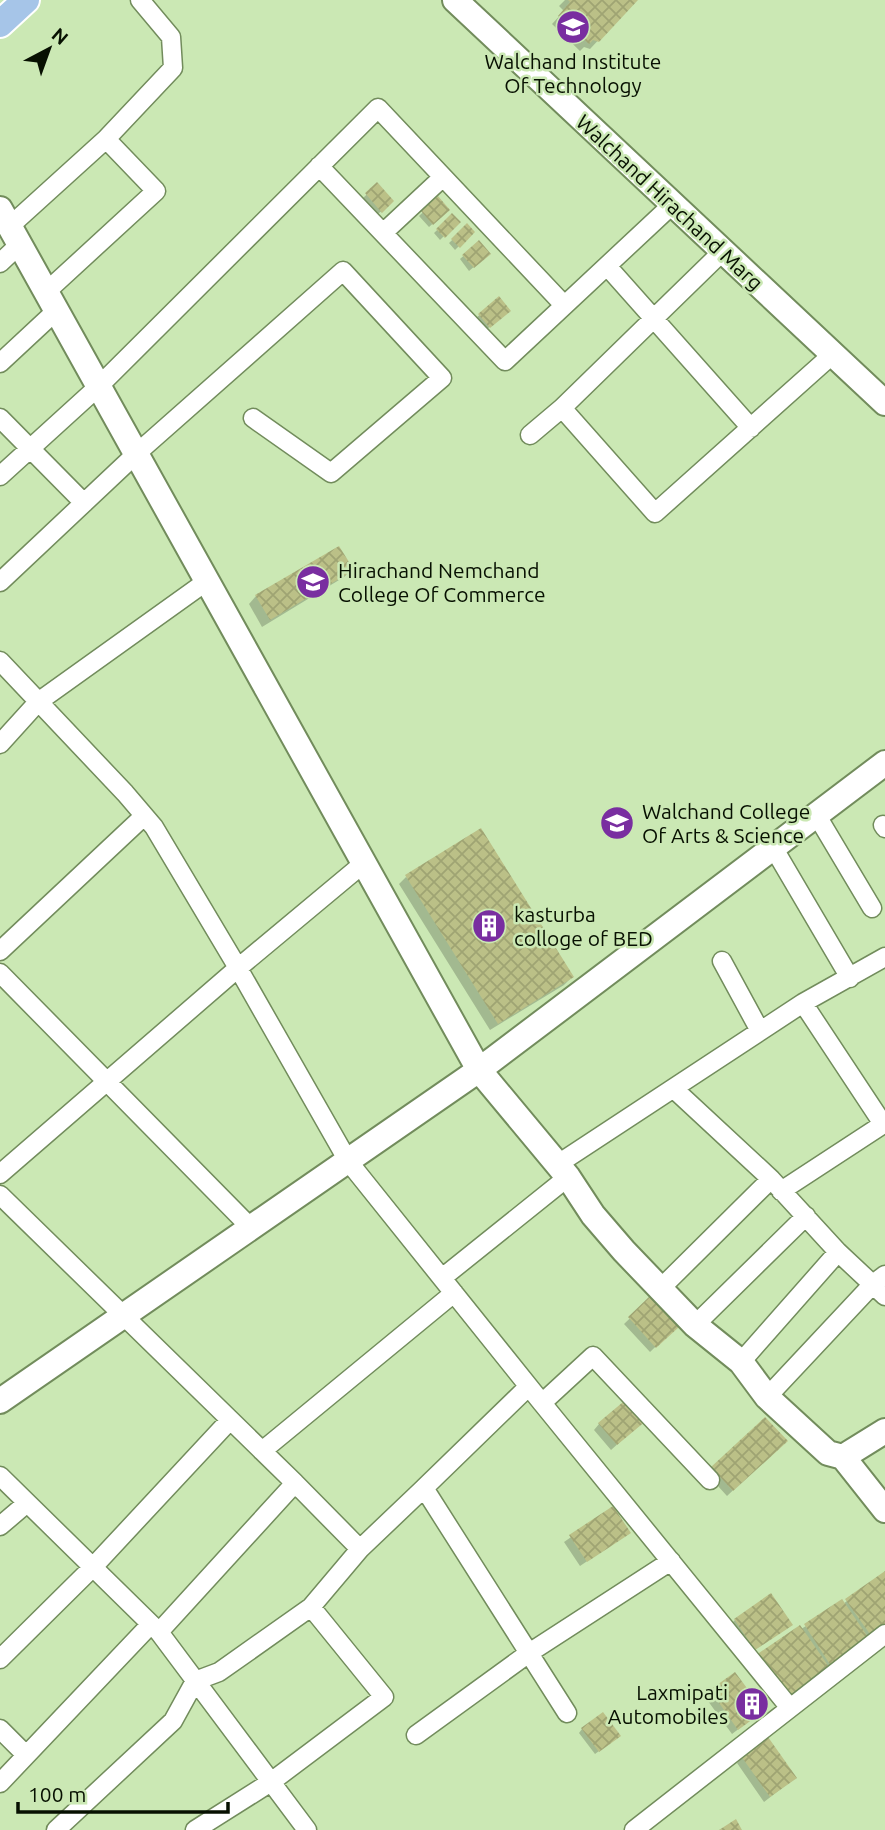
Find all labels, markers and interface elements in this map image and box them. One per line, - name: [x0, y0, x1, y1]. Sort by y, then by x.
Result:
- school or university icon: Walchand Institute Of Technology: [554, 8, 592, 46]
- north arrow: [14, 14, 84, 84]
- text: N: [48, 23, 73, 49]
- place label: Walchand Institute Of Technology: [485, 49, 661, 97]
- street label: Walchand Hirachand Marg: [572, 109, 768, 295]
- place label: Hirachand Nemchand College Of Commerce: [338, 558, 546, 606]
- school or university icon: Hirachand Nemchand College Of Commerce: [294, 563, 332, 601]
- place label: Walchand College Of Arts & Science: [642, 799, 810, 847]
- school or university icon: Walchand College Of Arts & Science: [598, 804, 636, 842]
- place label: kasturba colloge of BED: [514, 902, 653, 950]
- building icon: kasturba colloge of BED: [470, 907, 508, 945]
- place label: Laxmipati Automobiles: [608, 1680, 728, 1728]
- building icon: Laxmipati Automobiles: [733, 1685, 771, 1723]
- scale bar: [18, 1770, 228, 1814]
- text: 100 m: [28, 1782, 86, 1806]

